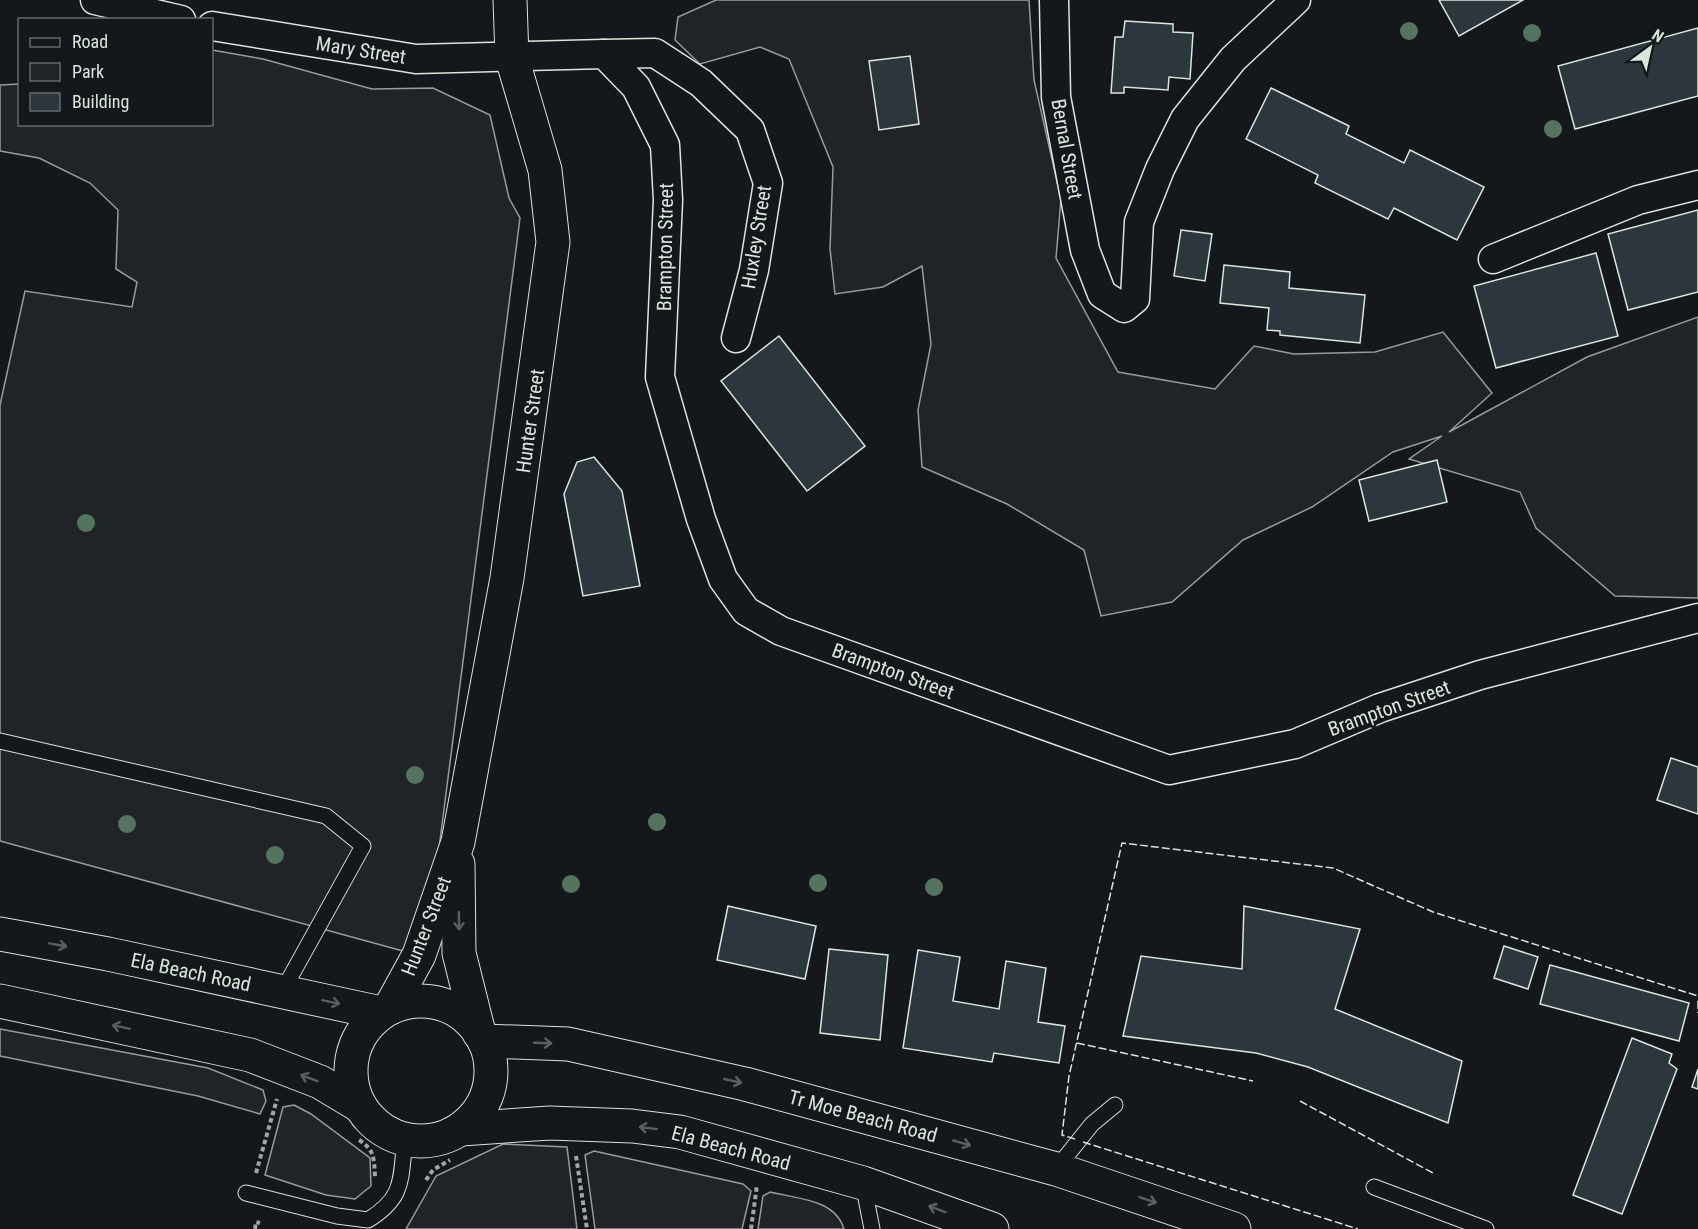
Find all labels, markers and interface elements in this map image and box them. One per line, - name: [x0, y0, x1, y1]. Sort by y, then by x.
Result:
- legend: [18, 18, 213, 126]
- north arrow: [1620, 18, 1680, 78]
- text: N: [1649, 25, 1667, 46]
- text: Road: [72, 31, 108, 52]
- street label: Mary Street: [314, 31, 408, 69]
- text: Park: [72, 61, 104, 82]
- text: Building: [72, 91, 129, 112]
- street label: Bernal Street: [1046, 97, 1088, 201]
- street label: Brampton Street: [652, 183, 678, 311]
- street label: Huxley Street: [736, 183, 776, 290]
- street label: Hunter Street: [511, 367, 549, 474]
- street label: Brampton Street: [829, 638, 957, 704]
- street label: Brampton Street: [1325, 675, 1453, 741]
- street label: Hunter Street: [396, 873, 456, 979]
- one-way arrow: [453, 911, 465, 931]
- one-way arrow: [47, 940, 67, 951]
- street label: Ela Beach Road: [129, 948, 253, 996]
- one-way arrow: [320, 997, 340, 1008]
- one-way arrow: [112, 1021, 131, 1032]
- one-way arrow: [532, 1037, 552, 1049]
- one-way arrow: [300, 1071, 318, 1082]
- one-way arrow: [723, 1076, 743, 1087]
- street label: Tr Moe Beach Road: [786, 1085, 940, 1147]
- street label: Ela Beach Road: [669, 1121, 793, 1175]
- one-way arrow: [639, 1122, 659, 1133]
- one-way arrow: [952, 1138, 971, 1149]
- one-way arrow: [1139, 1196, 1157, 1207]
- one-way arrow: [928, 1203, 946, 1214]

